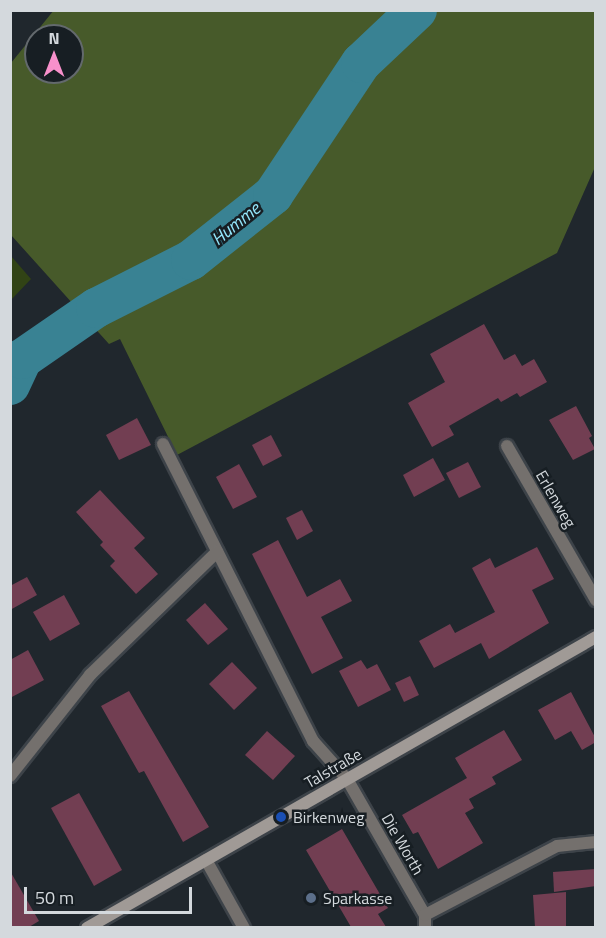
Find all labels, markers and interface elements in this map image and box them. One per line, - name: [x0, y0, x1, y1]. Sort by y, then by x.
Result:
- north arrow: [24, 24, 84, 84]
- text: N: [48, 26, 60, 50]
- water label: Humme: [207, 198, 265, 250]
- street label: Erlenweg: [532, 467, 580, 531]
- street label: Talstraße: [301, 744, 365, 792]
- place label: Birkenweg: [293, 807, 364, 827]
- marker: Birkenweg: [274, 810, 288, 824]
- street label: Die Worth: [378, 810, 428, 878]
- scale bar: [27, 875, 195, 913]
- text: 50 m: [35, 884, 74, 911]
- place label: Sparkasse: [323, 888, 392, 908]
- marker: Sparkasse: [304, 891, 318, 905]

